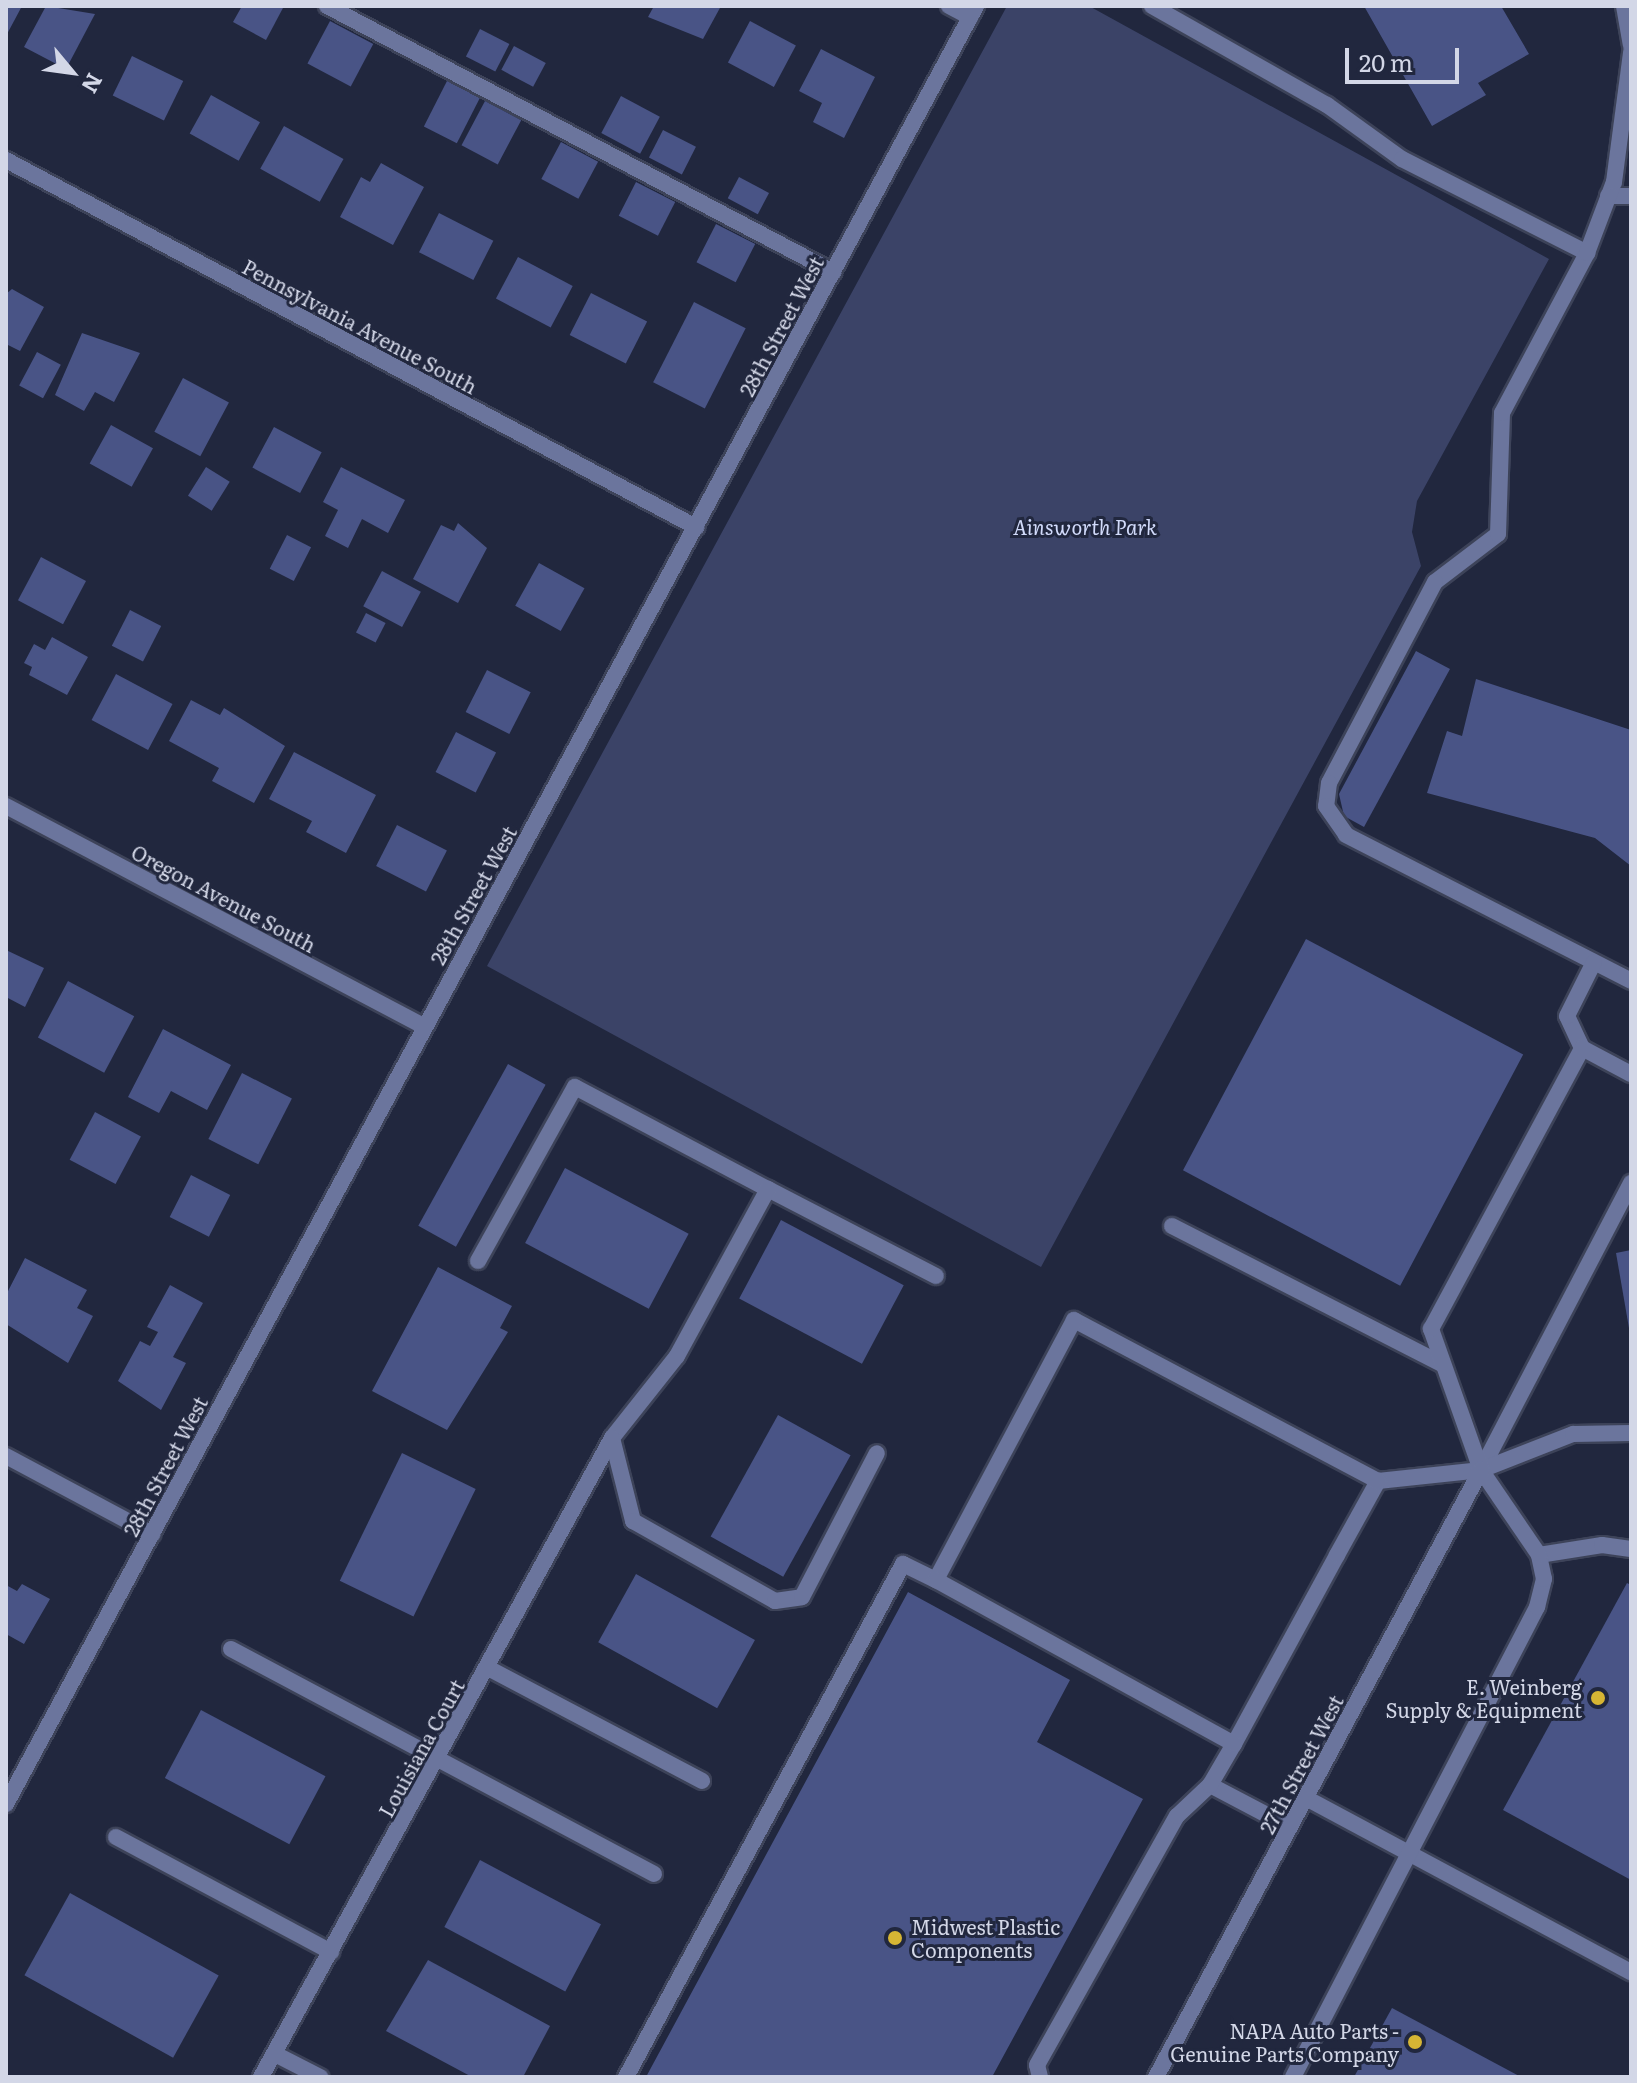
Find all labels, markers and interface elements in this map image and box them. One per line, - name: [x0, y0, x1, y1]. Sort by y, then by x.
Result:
- north arrow: [32, 32, 112, 112]
- scale bar: [1349, 32, 1463, 82]
- text: 20 m: [1359, 44, 1413, 79]
- text: N: [75, 68, 112, 100]
- street label: 28th Street West: [734, 252, 828, 400]
- street label: Pennsylvania Avenue South: [239, 254, 481, 398]
- park label: Ainsworth Park: [1013, 514, 1157, 538]
- street label: 28th Street West: [425, 822, 521, 968]
- street label: Oregon Avenue South: [128, 839, 320, 957]
- street label: 28th Street West: [118, 1392, 212, 1540]
- place label: E. Weinberg Supply & Equipment: [1385, 1674, 1582, 1721]
- street label: Louisiana Court: [373, 1675, 469, 1821]
- marker: E. Weinberg Supply & Equipment: [1589, 1689, 1607, 1707]
- street label: 27th Street West: [1254, 1691, 1348, 1837]
- place label: Midwest Plastic Components: [911, 1914, 1060, 1961]
- marker: Midwest Plastic Components: [886, 1929, 904, 1947]
- place label: NAPA Auto Parts - Genuine Parts Company: [1170, 2018, 1399, 2065]
- marker: NAPA Auto Parts - Genuine Parts Company: [1406, 2033, 1424, 2051]

